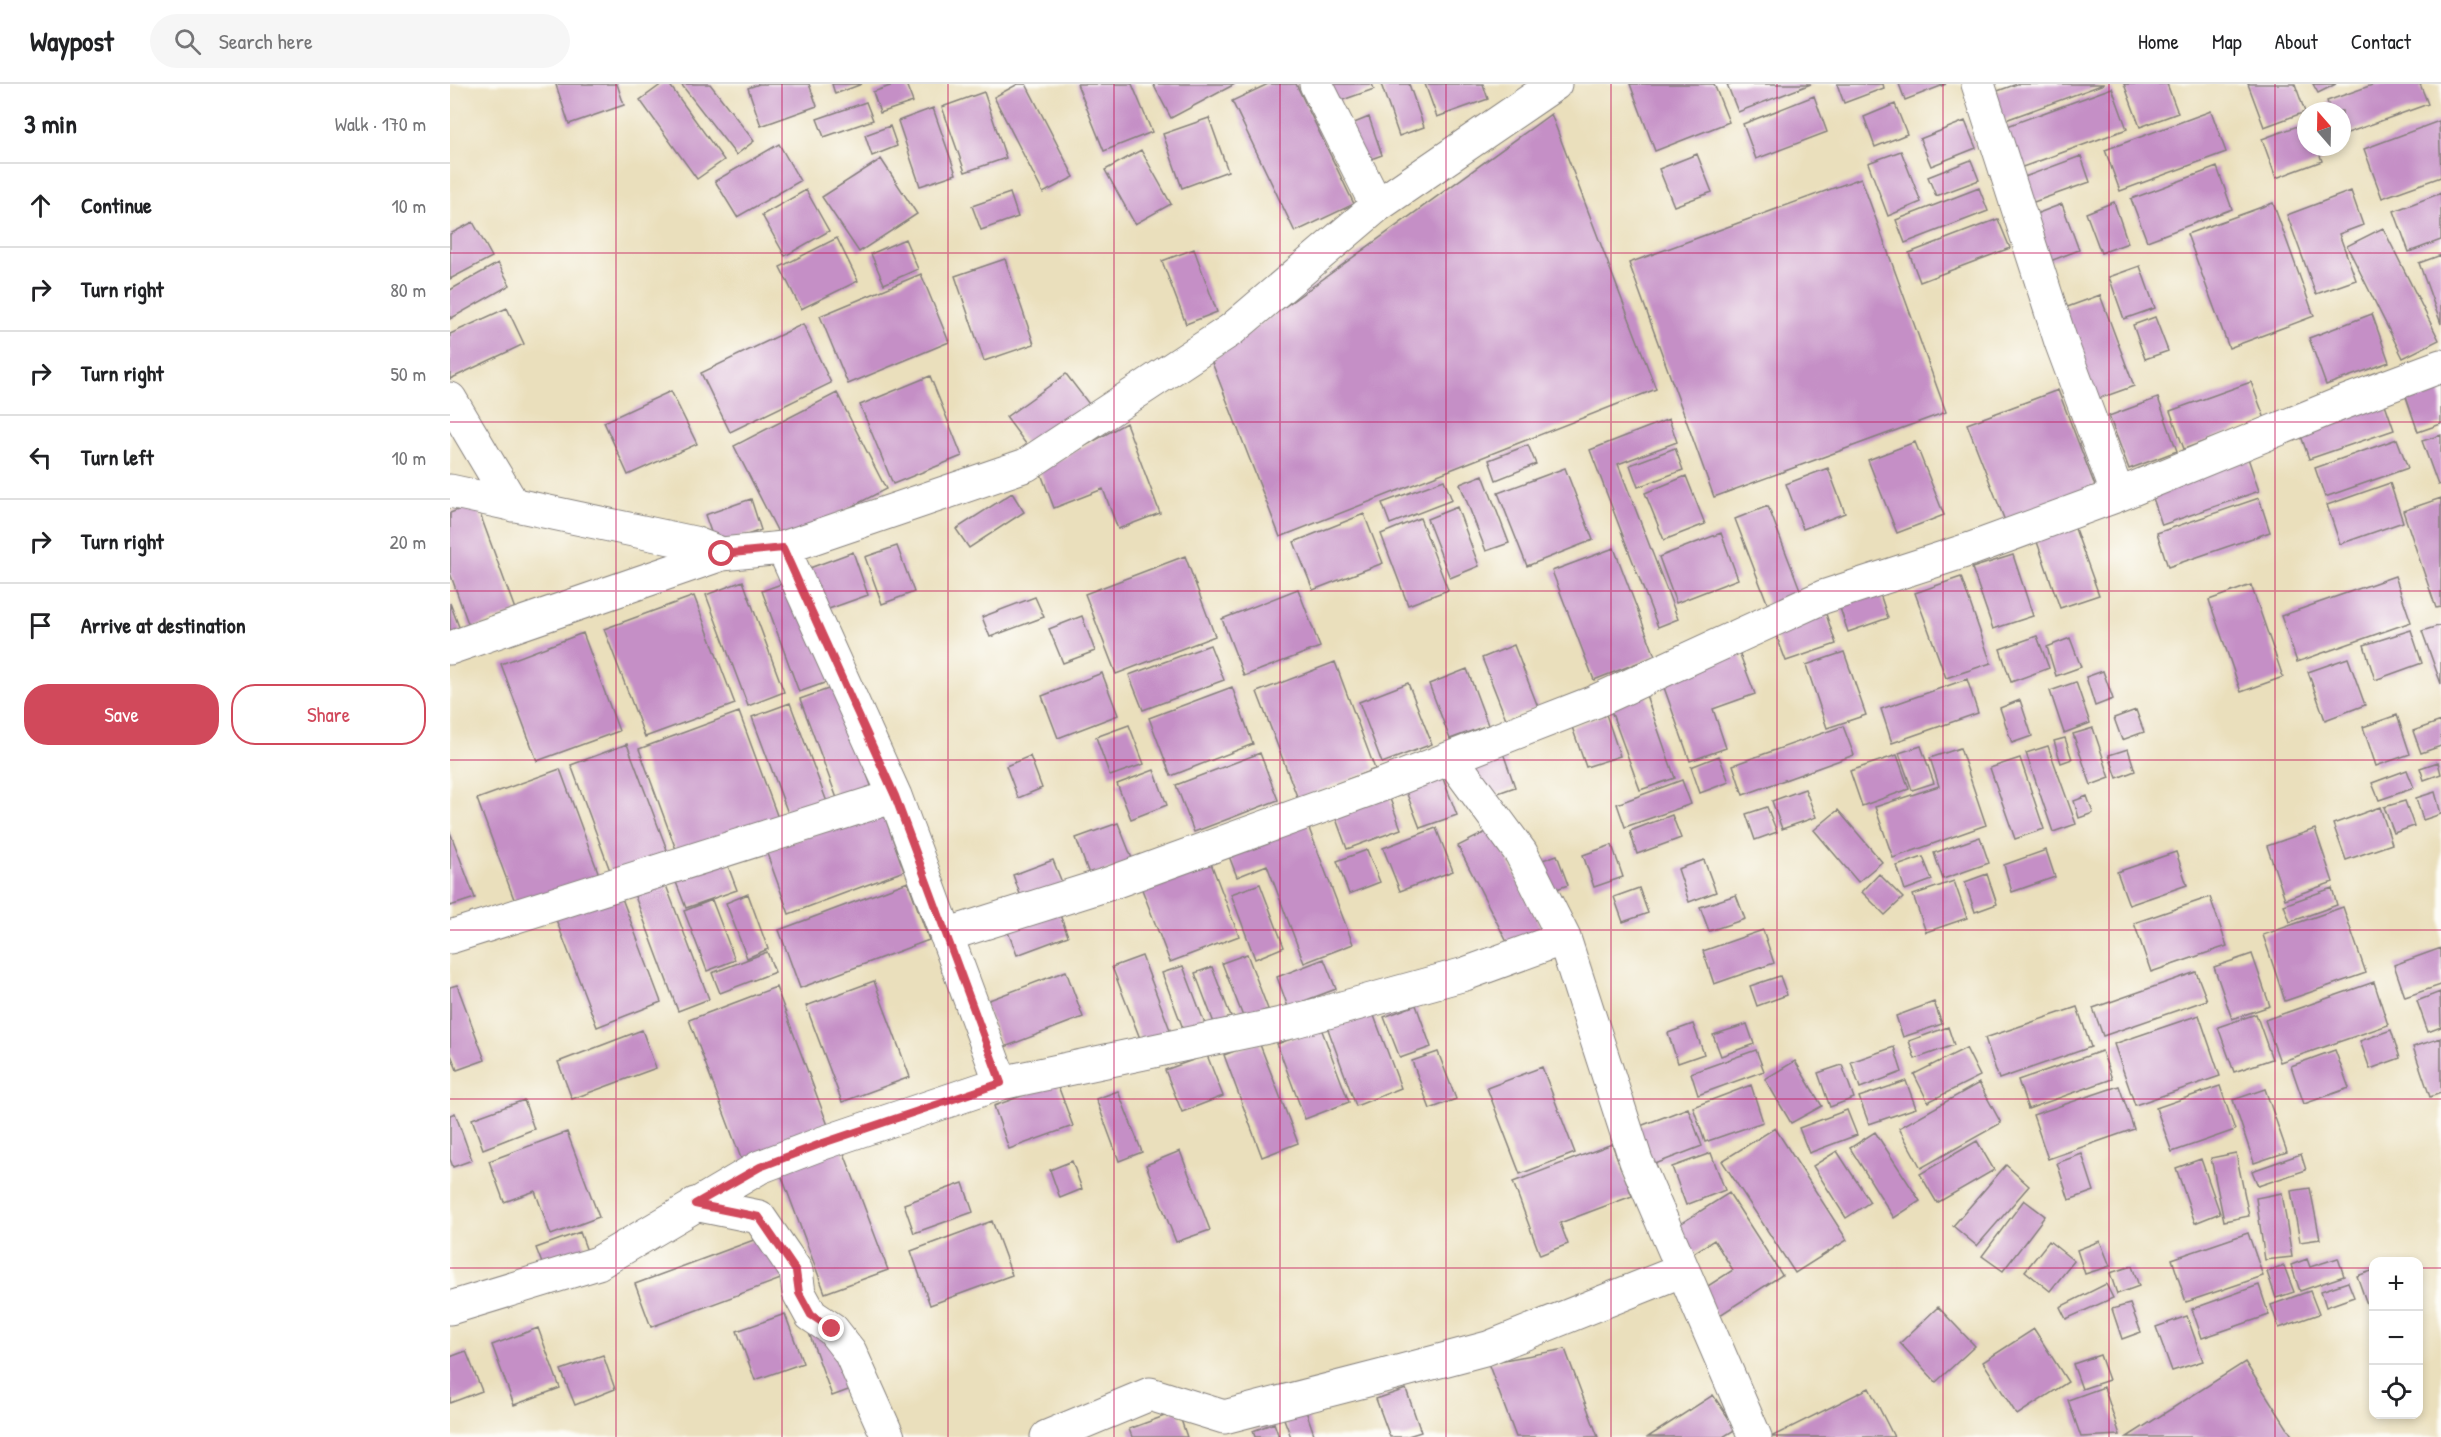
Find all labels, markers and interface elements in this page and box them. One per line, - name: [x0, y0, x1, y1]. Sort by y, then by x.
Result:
- search box: [150, 14, 570, 68]
- text: Waypost: [30, 22, 114, 60]
- icon: search: [171, 25, 204, 58]
- text: Search here: [219, 26, 313, 56]
- text: Home: [2138, 27, 2179, 56]
- text: Map: [2212, 27, 2242, 56]
- text: About: [2275, 27, 2318, 56]
- text: Contact: [2351, 27, 2411, 56]
- north arrow: [2297, 102, 2351, 156]
- text: 3 min: [24, 106, 77, 141]
- text: Walk · 170 m: [335, 110, 426, 137]
- icon: ahead: [24, 189, 57, 222]
- text: Continue: [81, 190, 152, 220]
- text: 10 m: [392, 192, 426, 219]
- icon: right: [24, 273, 57, 306]
- text: Turn right: [81, 274, 164, 304]
- text: 80 m: [390, 276, 426, 303]
- icon: right: [24, 357, 57, 390]
- text: Turn right: [81, 358, 164, 388]
- text: 50 m: [390, 360, 426, 387]
- icon: left: [24, 441, 57, 474]
- text: Turn left: [81, 442, 154, 472]
- text: 10 m: [392, 444, 426, 471]
- icon: right: [24, 525, 57, 558]
- text: Turn right: [81, 526, 164, 556]
- text: 20 m: [389, 528, 426, 555]
- route start: [708, 540, 734, 566]
- icon: arrive: [24, 609, 57, 642]
- text: Arrive at destination: [81, 610, 246, 640]
- button: Save: [24, 684, 219, 745]
- button: Share: [231, 684, 426, 745]
- map controls: [2369, 1257, 2423, 1419]
- button: +: [2369, 1257, 2423, 1311]
- button: −: [2369, 1311, 2423, 1365]
- route end: [818, 1315, 844, 1341]
- button: locate: [2369, 1365, 2423, 1419]

